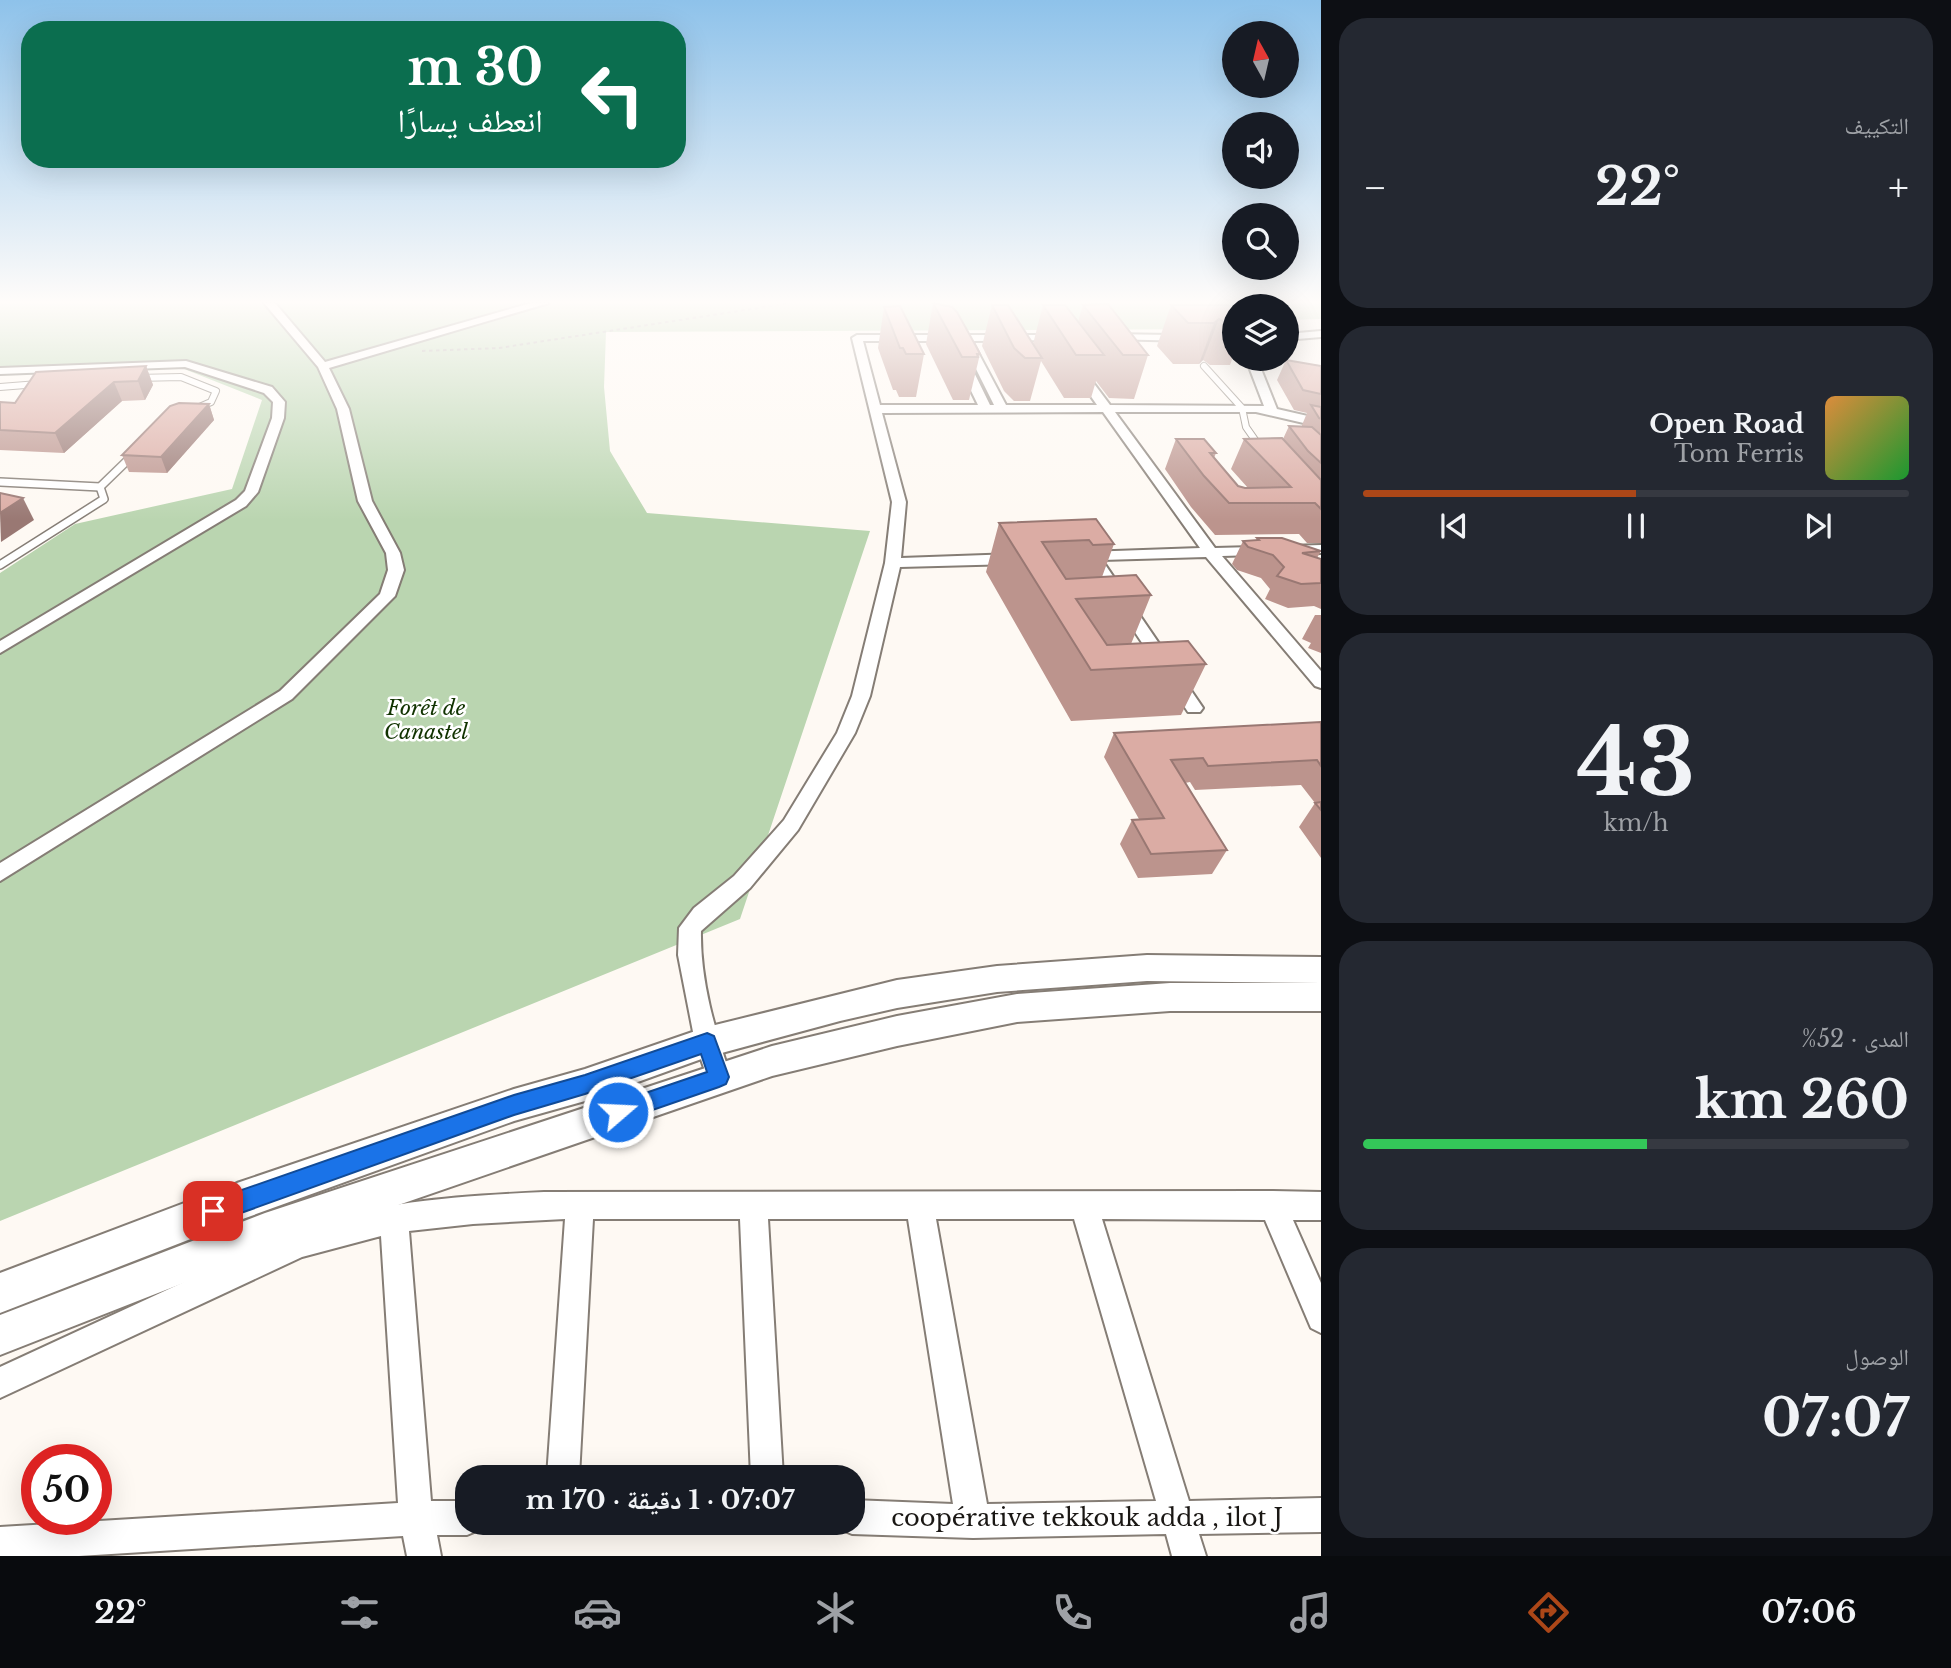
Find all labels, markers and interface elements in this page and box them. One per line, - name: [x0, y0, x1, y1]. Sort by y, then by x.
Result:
- north arrow: [1222, 21, 1298, 98]
- map controls: [1222, 21, 1299, 371]
- text: 30 m: [408, 37, 543, 98]
- icon: left: [567, 49, 658, 140]
- text: انعطف يسارًا: [398, 101, 543, 141]
- button: sound: [1222, 112, 1299, 189]
- text: التكييف: [1844, 112, 1909, 140]
- text: 22°: [1595, 155, 1680, 219]
- text: −: [1363, 164, 1387, 211]
- text: +: [1888, 164, 1909, 211]
- button: search: [1222, 203, 1299, 280]
- button: layers: [1222, 294, 1299, 371]
- text: Open Road: [1649, 408, 1804, 440]
- text: Tom Ferris: [1674, 440, 1804, 468]
- icon: previous: [1435, 507, 1473, 545]
- icon: pause: [1617, 507, 1655, 545]
- icon: next: [1799, 507, 1837, 545]
- park label: Forêt de Canastel: [384, 695, 469, 745]
- text: 43: [1577, 707, 1695, 820]
- text: km/h: [1603, 809, 1669, 837]
- text: المدى · 52%: [1802, 1025, 1909, 1053]
- text: 260 km: [1695, 1068, 1909, 1132]
- position arrow: [581, 1075, 655, 1149]
- pin: [183, 1181, 243, 1241]
- icon: arrive: [194, 1192, 232, 1230]
- text: الوصول: [1845, 1343, 1909, 1371]
- text: 07:07: [1762, 1386, 1909, 1450]
- speed limit sign: 50: [21, 1444, 112, 1535]
- text: 07:07 · 1 دقيقة · 170 m: [526, 1484, 794, 1516]
- street label: coopérative tekkouk adda , ilot J: [891, 1503, 1283, 1532]
- icon: filters: [335, 1588, 384, 1637]
- icon: car: [573, 1588, 622, 1637]
- icon: climate: [811, 1588, 860, 1637]
- icon: phone: [1048, 1588, 1097, 1637]
- icon: music: [1286, 1588, 1335, 1637]
- icon: directions: [1524, 1588, 1573, 1637]
- text: 22°: [94, 1592, 147, 1632]
- text: 07:06: [1761, 1592, 1857, 1632]

